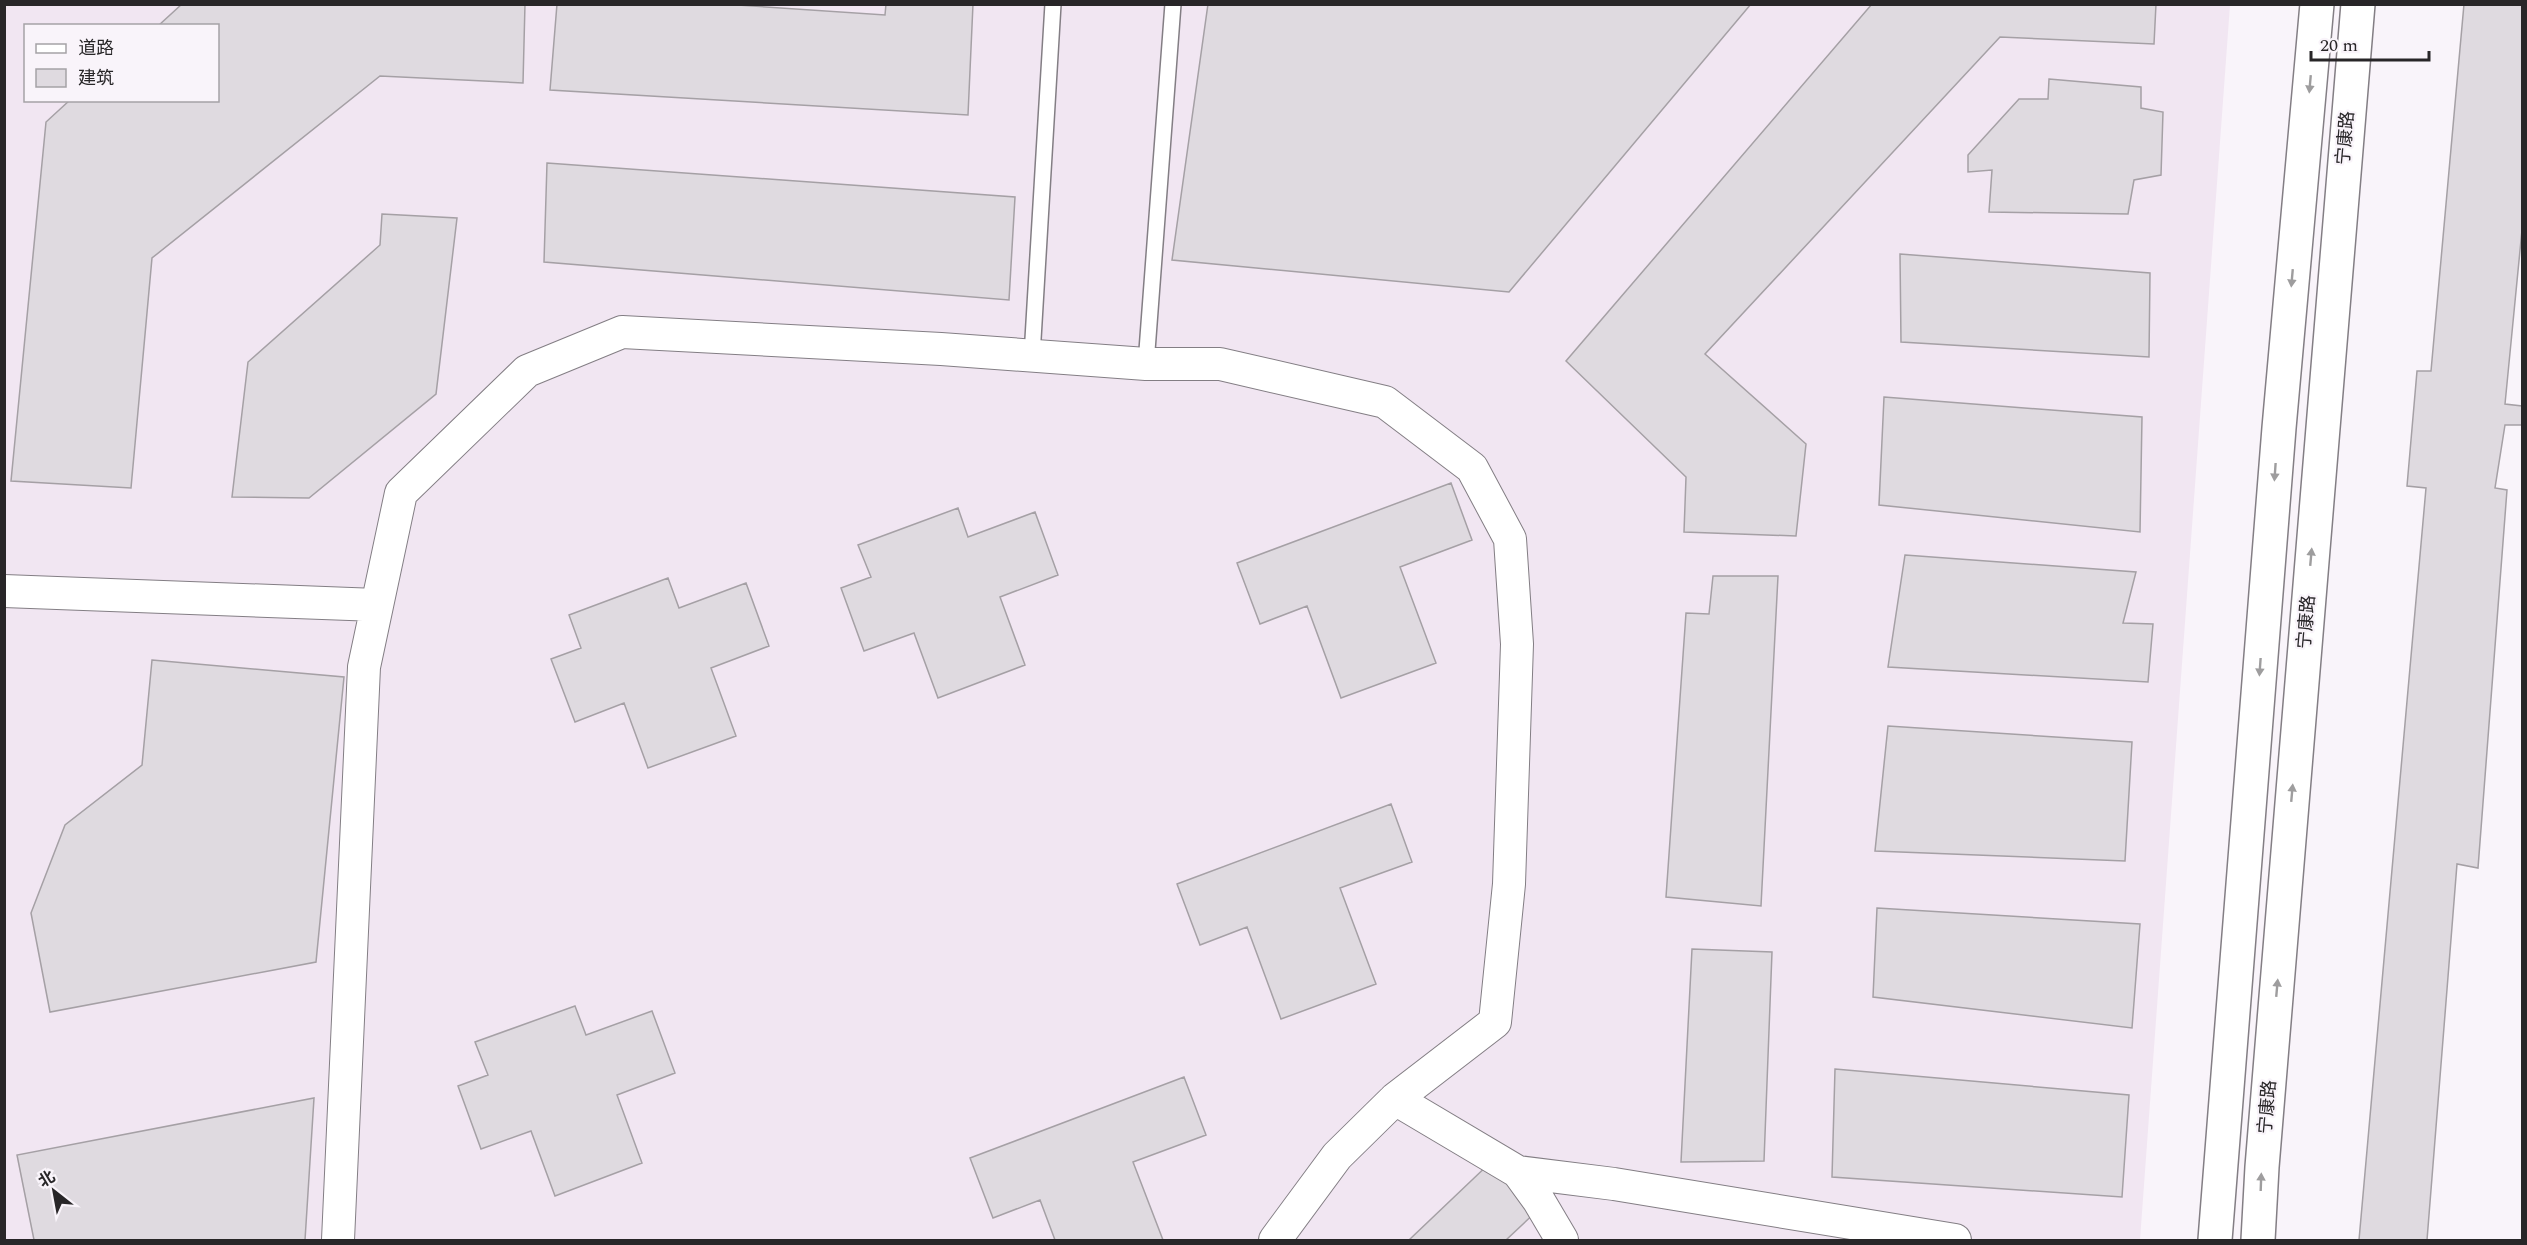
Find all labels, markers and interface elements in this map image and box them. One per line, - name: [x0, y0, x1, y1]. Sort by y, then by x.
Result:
- legend: [24, 24, 219, 102]
- scale bar: [2311, 24, 2430, 62]
- text: 20 m: [2320, 32, 2358, 59]
- text: 道路: [78, 35, 114, 62]
- text: 建筑: [78, 65, 114, 92]
- one-way arrow: [2305, 74, 2315, 93]
- street label: 宁康路: [2330, 110, 2361, 166]
- one-way arrow: [2287, 268, 2297, 287]
- one-way arrow: [2270, 463, 2280, 482]
- one-way arrow: [2306, 548, 2316, 567]
- street label: 宁康路: [2291, 594, 2322, 650]
- one-way arrow: [2255, 657, 2265, 676]
- one-way arrow: [2287, 784, 2297, 803]
- one-way arrow: [2272, 978, 2282, 997]
- street label: 宁康路: [2252, 1079, 2283, 1135]
- north arrow: [24, 1161, 84, 1221]
- text: 北: [34, 1165, 60, 1193]
- one-way arrow: [2256, 1173, 2265, 1192]

